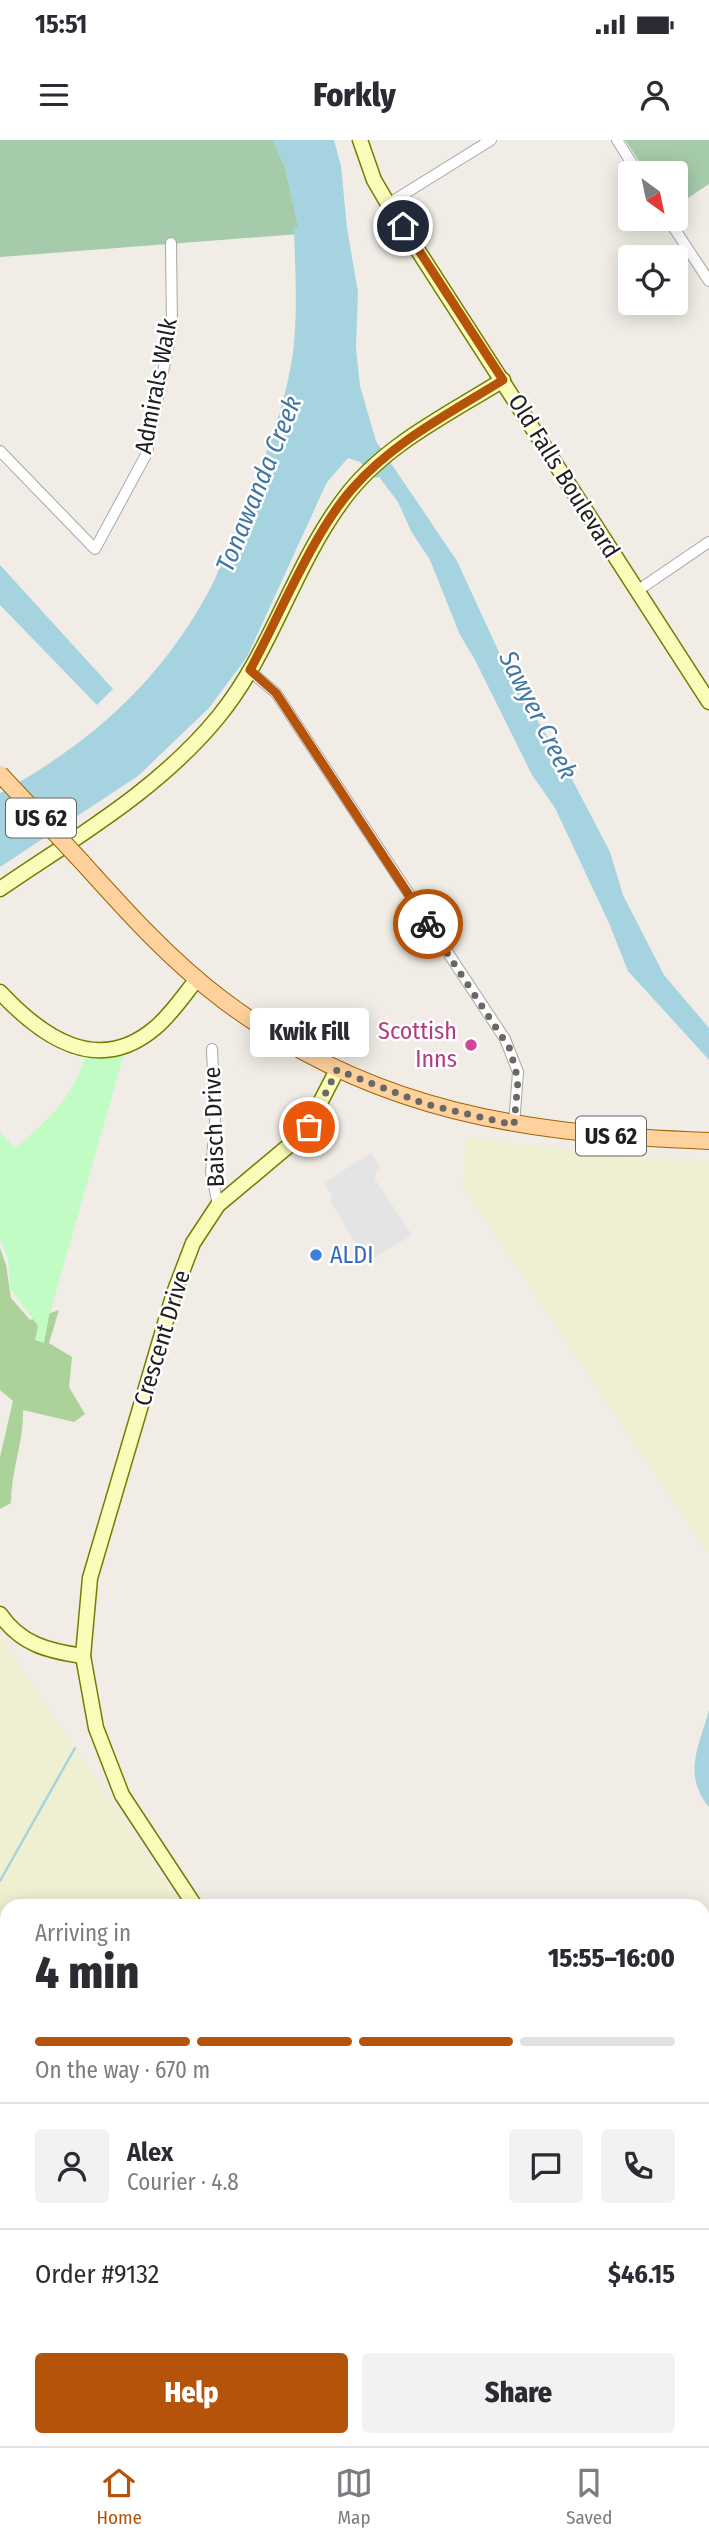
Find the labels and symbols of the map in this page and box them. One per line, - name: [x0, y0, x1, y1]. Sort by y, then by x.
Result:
- north arrow: [618, 161, 688, 231]
- pin: [373, 196, 433, 256]
- street label: Admirals Walk: [129, 315, 183, 456]
- street label: Old Falls Boulevard: [502, 389, 626, 563]
- water label: Tonawanda Creek: [210, 391, 308, 576]
- water label: Sawyer Creek: [492, 645, 584, 785]
- road number: US 62: [6, 798, 76, 838]
- courier: [393, 889, 463, 959]
- callout: Kwik Fill: [250, 1008, 368, 1057]
- place label: Scottish Inns: [378, 1017, 457, 1073]
- marker: Scottish Inns: [463, 1037, 479, 1053]
- street label: Baisch Drive: [198, 1066, 230, 1188]
- pin: [279, 1097, 339, 1157]
- road number: US 62: [576, 1116, 646, 1155]
- place label: ALDI: [330, 1241, 374, 1269]
- marker: ALDI: [308, 1247, 324, 1263]
- street label: Crescent Drive: [128, 1267, 196, 1409]

